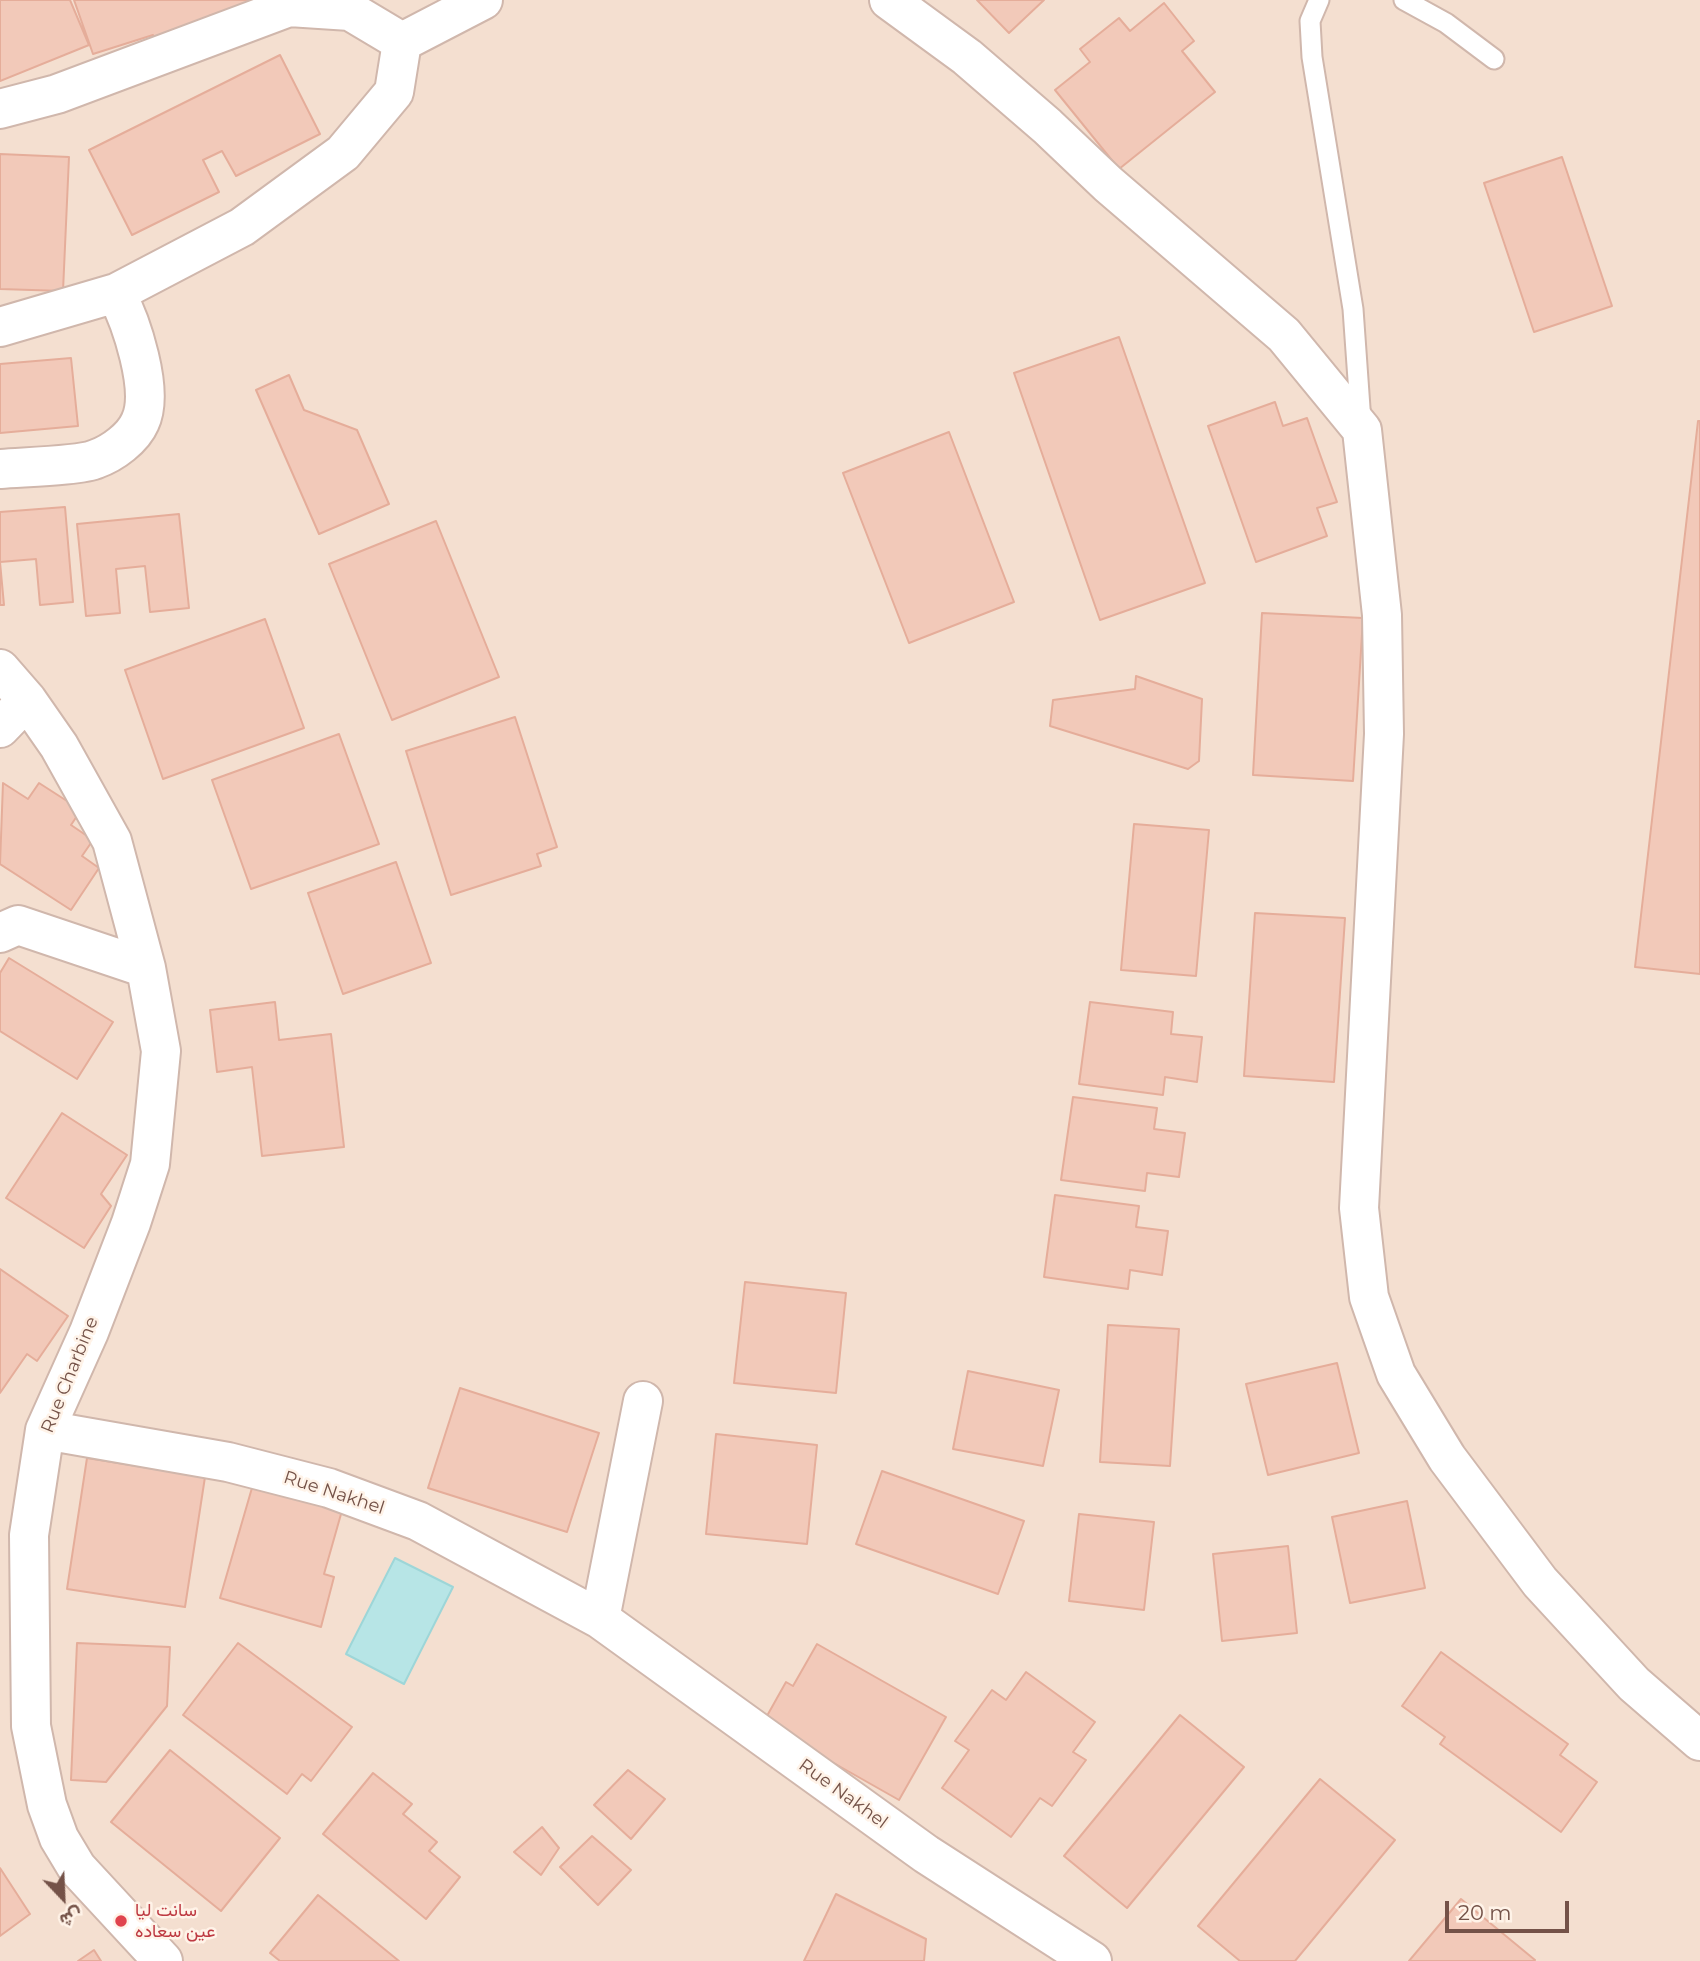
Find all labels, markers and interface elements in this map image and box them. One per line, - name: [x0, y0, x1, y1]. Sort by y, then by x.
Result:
- street label: Rue Charbine: [37, 1314, 103, 1436]
- street label: Rue Nakhel: [281, 1467, 387, 1519]
- street label: Rue Nakhel: [794, 1755, 892, 1833]
- north arrow: [28, 1863, 98, 1933]
- scale bar: [1448, 1888, 1572, 1932]
- place label: سانت ليا عين سعاده: [135, 1900, 215, 1942]
- text: 20 m: [1458, 1900, 1512, 1925]
- text: ش: [56, 1903, 86, 1933]
- marker: سانت ليا عين سعاده: [113, 1913, 129, 1929]

